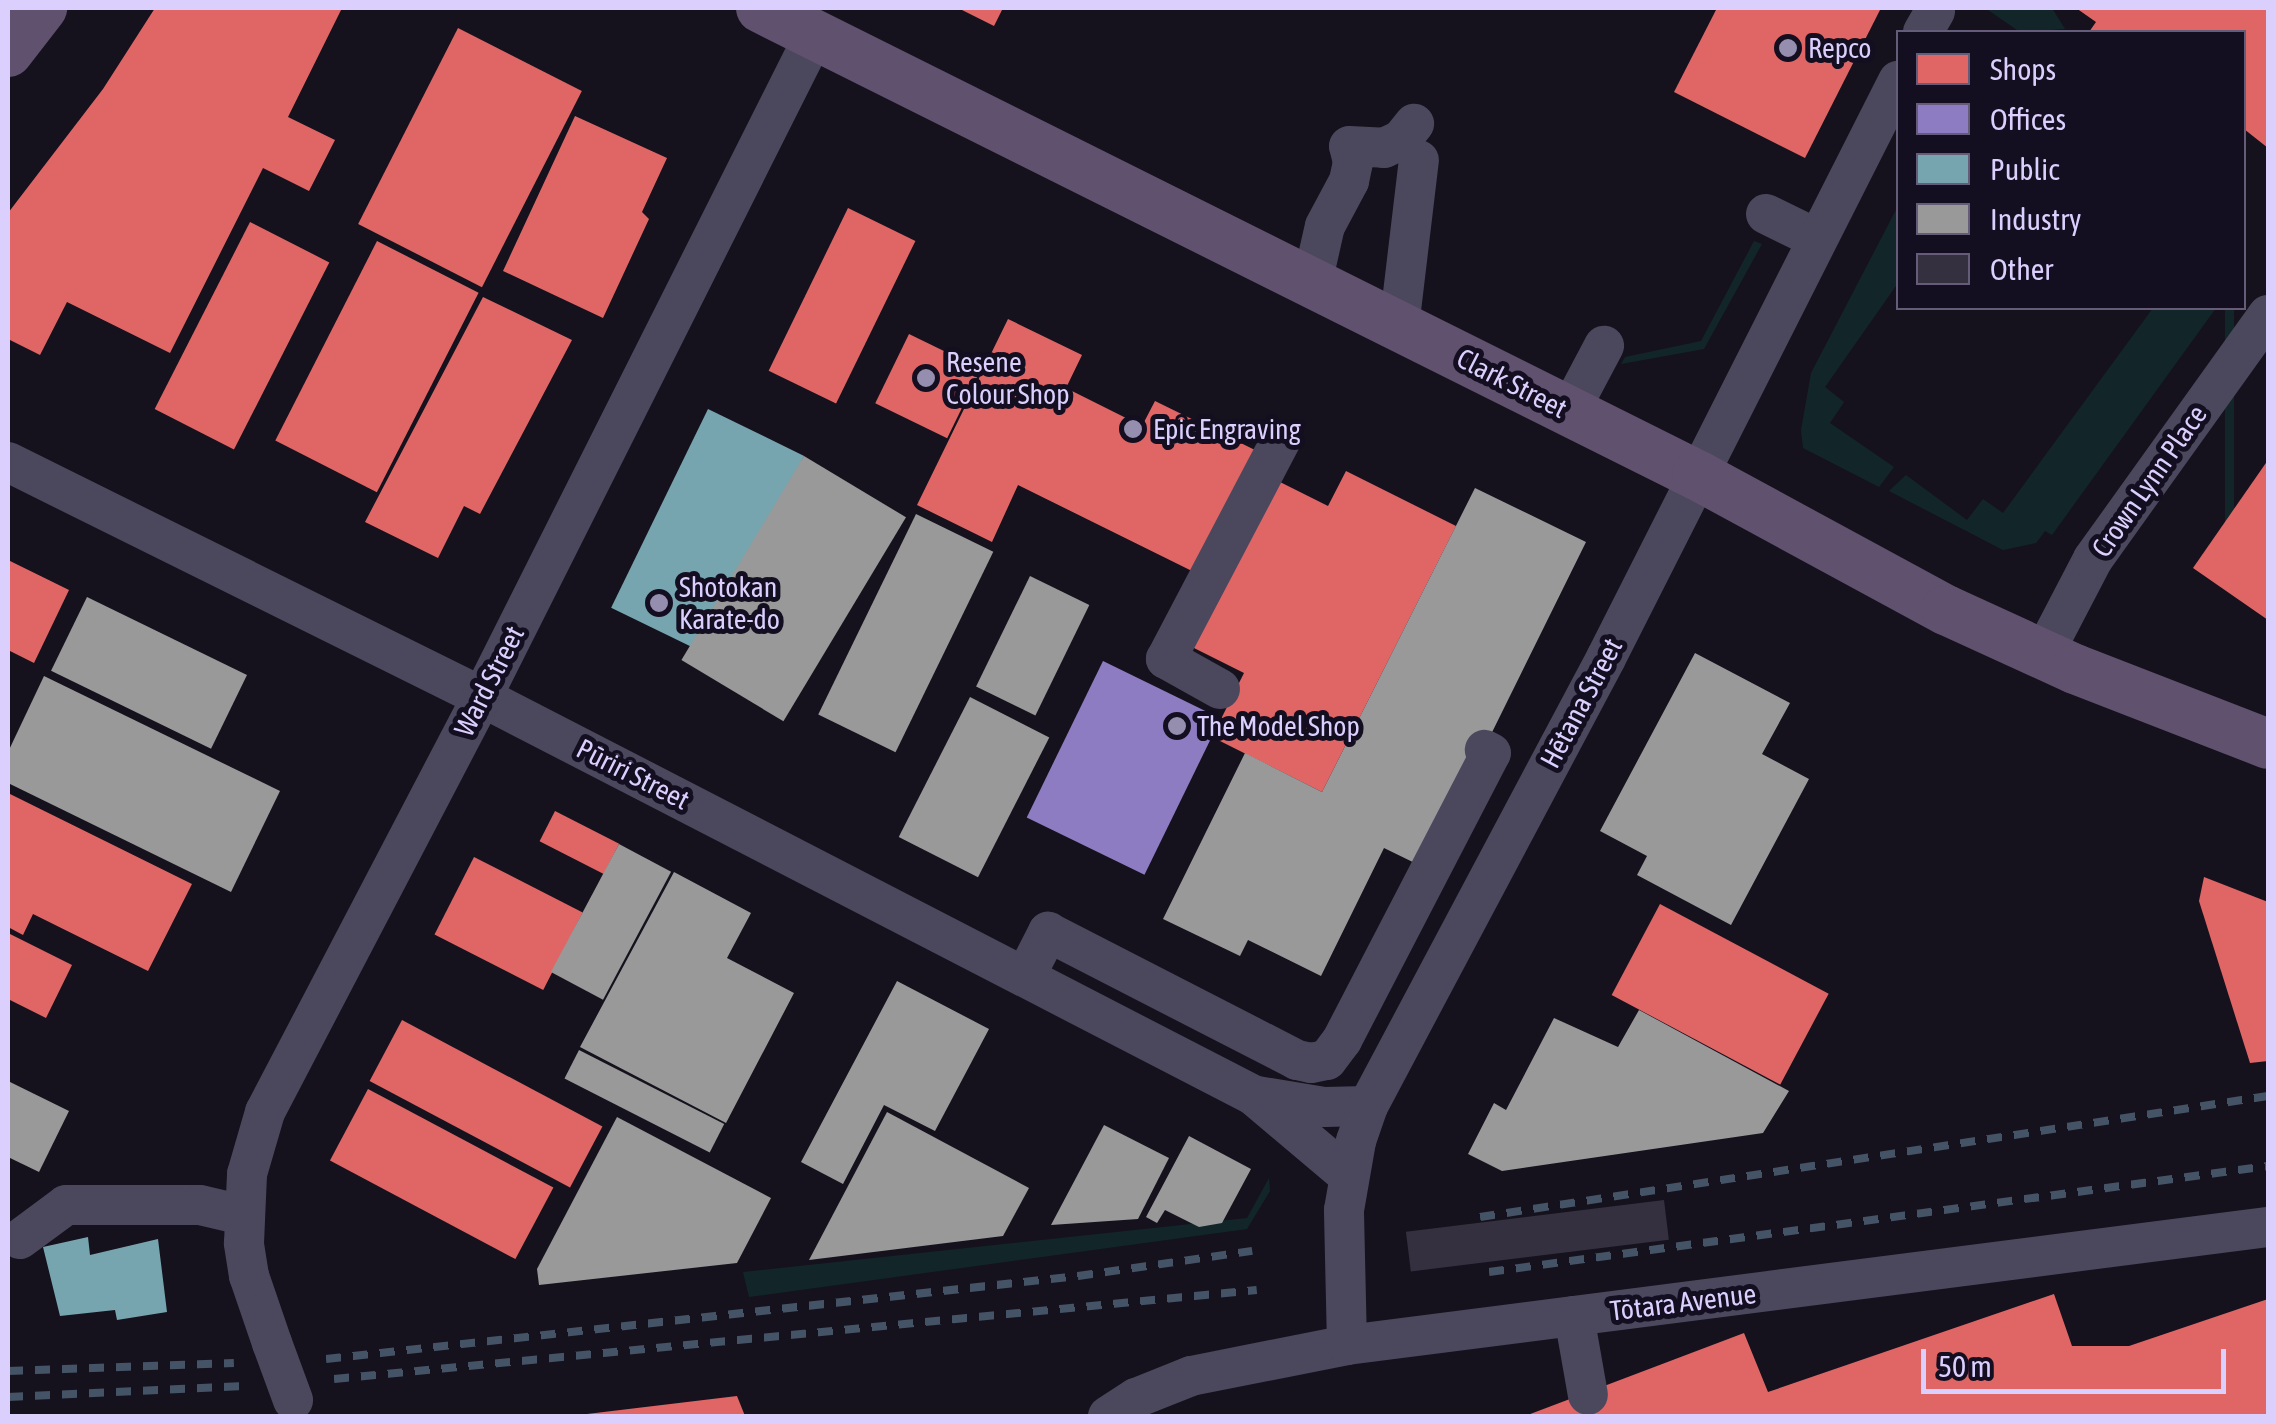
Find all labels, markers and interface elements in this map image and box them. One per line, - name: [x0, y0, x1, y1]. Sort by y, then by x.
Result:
- legend: [1896, 30, 2246, 310]
- place label: Repco: [1808, 31, 1872, 65]
- marker: Repco: [1777, 37, 1799, 59]
- text: Shops: [1990, 52, 2056, 86]
- text: Offices: [1990, 102, 2066, 136]
- text: Public: [1990, 152, 2059, 186]
- text: Industry: [1990, 202, 2081, 236]
- text: Other: [1990, 252, 2053, 286]
- street label: Clark Street: [1451, 341, 1573, 425]
- place label: Resene Colour Shop: [946, 345, 1069, 411]
- marker: Resene Colour Shop: [915, 367, 937, 389]
- street label: Crown Lynn Place: [2084, 399, 2214, 563]
- place label: Epic Engraving: [1153, 412, 1301, 446]
- marker: Epic Engraving: [1122, 418, 1144, 440]
- place label: Shotokan Karate-do: [679, 570, 780, 636]
- marker: Shotokan Karate-do: [648, 592, 670, 614]
- street label: Ward Street: [447, 620, 531, 742]
- street label: Hētana Street: [1533, 632, 1629, 774]
- place label: The Model Shop: [1197, 709, 1360, 743]
- marker: The Model Shop: [1166, 715, 1188, 737]
- street label: Pūriri Street: [571, 731, 695, 817]
- street label: Tōtara Avenue: [1608, 1276, 1758, 1328]
- scale bar: [1926, 1329, 2231, 1391]
- text: 50 m: [1938, 1349, 1992, 1383]

